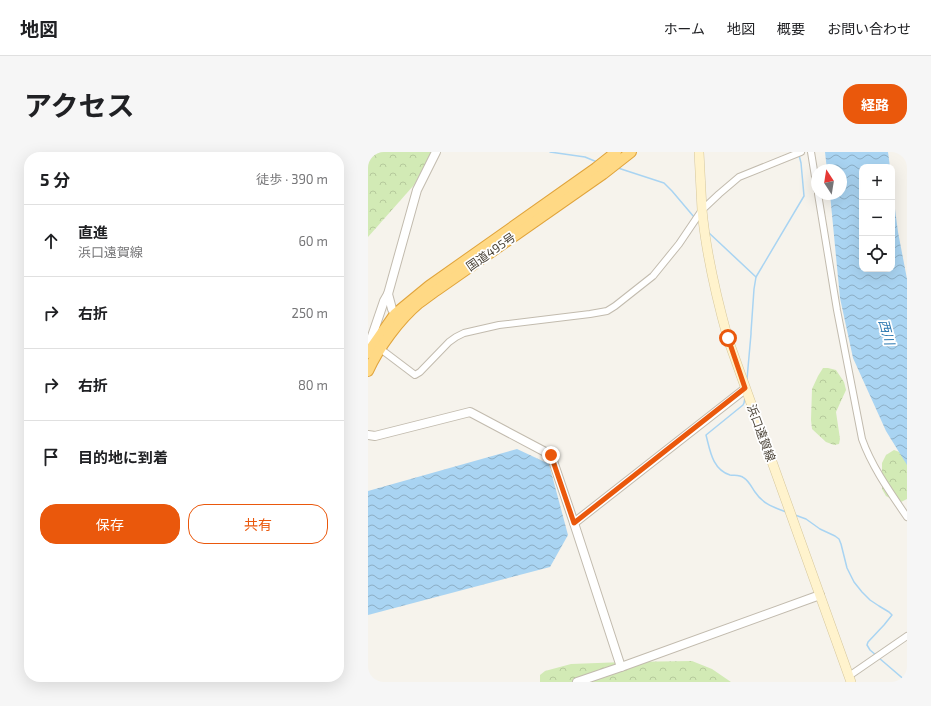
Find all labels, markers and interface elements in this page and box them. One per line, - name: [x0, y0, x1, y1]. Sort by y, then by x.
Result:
- text: 地図: [20, 17, 58, 40]
- text: ホーム: [663, 20, 705, 37]
- text: 地図: [727, 20, 755, 37]
- text: 概要: [777, 20, 805, 37]
- text: お問い合わせ: [827, 20, 911, 37]
- button: 経路: [843, 84, 907, 124]
- text: アクセス: [24, 88, 135, 122]
- north arrow: [811, 164, 847, 200]
- map controls: [859, 164, 895, 272]
- button: +: [859, 164, 895, 200]
- text: 5 分: [40, 169, 70, 189]
- text: 徒歩 · 390 m: [256, 171, 328, 187]
- button: −: [859, 200, 895, 236]
- text: 直進: [78, 223, 108, 241]
- street label: 国道495号: [463, 229, 518, 273]
- icon: ahead: [40, 230, 62, 252]
- text: 60 m: [298, 233, 328, 249]
- button: locate: [859, 236, 895, 272]
- text: 浜口遠賀線: [78, 244, 143, 260]
- icon: right: [40, 302, 62, 324]
- text: 右折: [78, 304, 108, 322]
- text: 250 m: [292, 305, 328, 321]
- water label: 西川: [876, 317, 899, 349]
- route start: [719, 329, 737, 347]
- icon: right: [40, 374, 62, 396]
- text: 右折: [78, 376, 108, 394]
- text: 80 m: [298, 377, 328, 393]
- street label: 浜口遠賀線: [745, 402, 779, 463]
- icon: arrive: [40, 446, 62, 468]
- route end: [542, 446, 560, 464]
- text: 目的地に到着: [78, 448, 168, 466]
- button: 保存: [40, 504, 180, 544]
- button: 共有: [188, 504, 328, 544]

